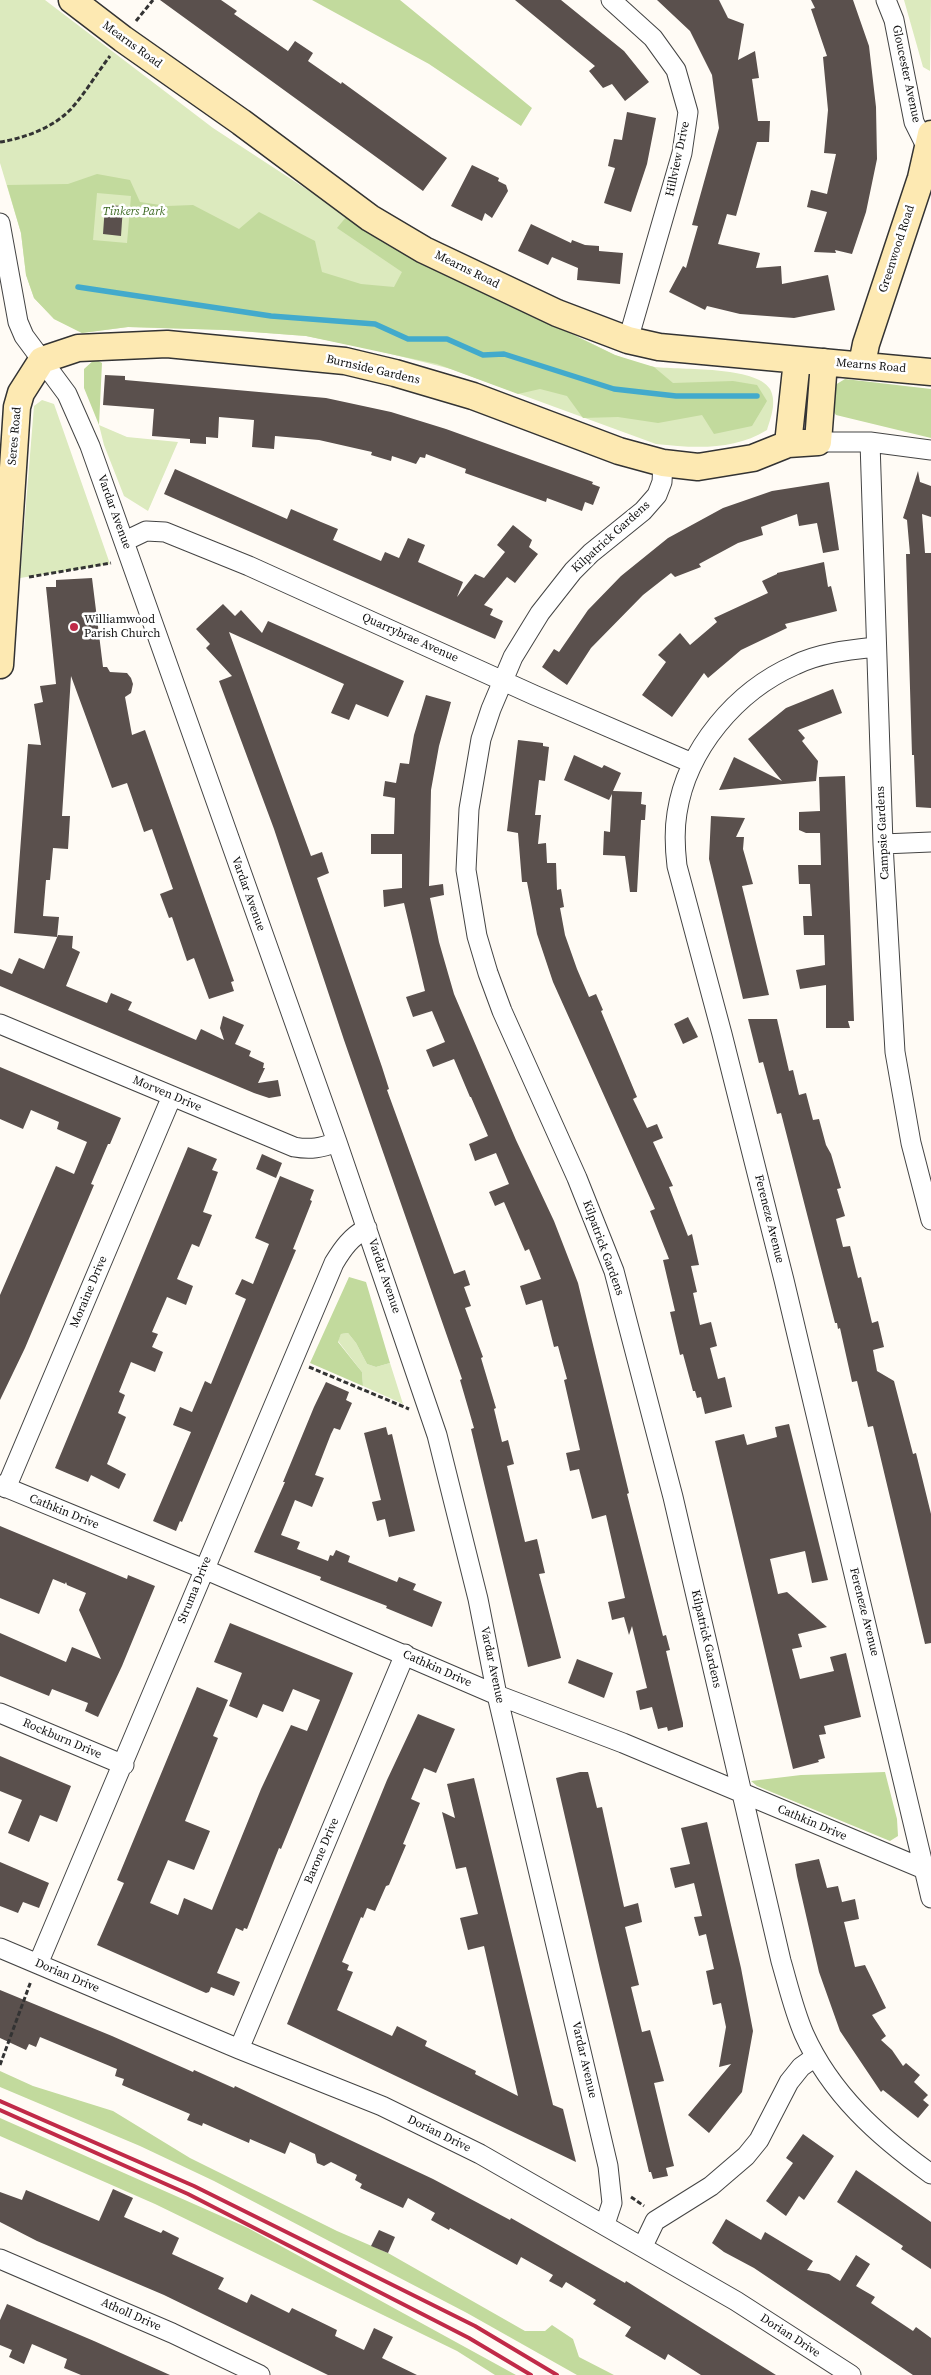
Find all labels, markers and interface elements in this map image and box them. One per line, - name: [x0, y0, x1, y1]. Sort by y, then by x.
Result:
- street label: Mearns Road: [99, 19, 165, 71]
- street label: Gloucester Avenue: [889, 24, 923, 124]
- street label: Hillview Drive: [663, 120, 693, 198]
- street label: Greenwood Road: [876, 203, 918, 295]
- park label: Tinkers Park: [103, 205, 165, 219]
- street label: Mearns Road: [432, 248, 502, 292]
- street label: Burnside Gardens: [325, 352, 421, 388]
- street label: Mearns Road: [835, 356, 907, 376]
- street label: Seres Road: [5, 406, 25, 466]
- street label: Vardar Avenue: [94, 473, 134, 551]
- street label: Kilpatrick Gardens: [569, 498, 653, 576]
- street label: Quarrybrae Avenue: [360, 610, 460, 666]
- place label: Williamwood Parish Church: [84, 613, 160, 641]
- marker: Williamwood Parish Church: [68, 621, 80, 633]
- street label: Campsie Gardens: [873, 786, 893, 880]
- street label: Vardar Avenue: [228, 855, 268, 933]
- street label: Morven Drive: [130, 1073, 204, 1115]
- street label: Fereneze Avenue: [751, 1173, 787, 1265]
- street label: Kilpatrick Gardens: [579, 1198, 627, 1298]
- street label: Vardar Avenue: [364, 1237, 404, 1315]
- street label: Moraine Drive: [67, 1254, 111, 1330]
- street label: Cathkin Drive: [27, 1491, 101, 1533]
- street label: Struma Drive: [175, 1555, 215, 1625]
- street label: Fereneze Avenue: [846, 1566, 882, 1658]
- street label: Kilpatrick Gardens: [688, 1589, 724, 1689]
- street label: Vardar Avenue: [477, 1625, 507, 1705]
- street label: Cathkin Drive: [400, 1647, 474, 1691]
- street label: Rockburn Drive: [20, 1716, 104, 1762]
- street label: Cathkin Drive: [775, 1802, 849, 1844]
- street label: Barone Drive: [302, 1816, 342, 1886]
- street label: Dorian Drive: [33, 1956, 101, 1996]
- street label: Vardar Avenue: [568, 2020, 600, 2100]
- street label: Dorian Drive: [405, 2112, 473, 2156]
- street label: Atholl Drive: [99, 2295, 163, 2335]
- street label: Dorian Drive: [757, 2311, 823, 2361]

